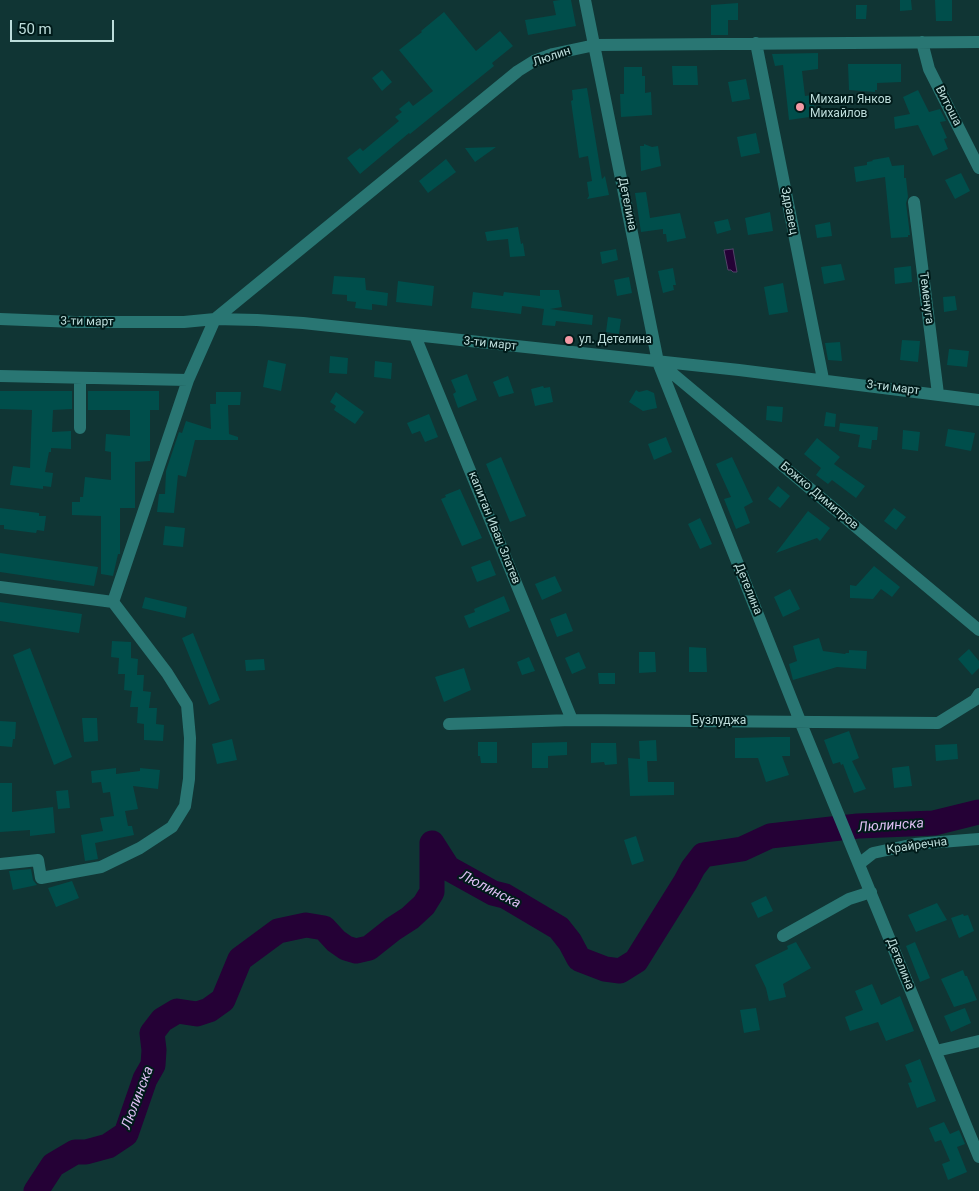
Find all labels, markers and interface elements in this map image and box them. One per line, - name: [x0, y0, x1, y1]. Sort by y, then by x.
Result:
- scale bar: [12, 10, 116, 42]
- text: 50 m: [18, 20, 52, 38]
- street label: Люлин: [531, 44, 573, 70]
- street label: Витоша: [932, 84, 964, 128]
- place label: Михаил Янков Михайлов: [810, 93, 891, 121]
- marker: Михаил Янков Михайлов: [794, 101, 806, 113]
- street label: Детелина: [615, 176, 639, 232]
- street label: Здравец: [777, 186, 801, 236]
- street label: Теменуга: [916, 271, 936, 325]
- street label: 3-ти март: [60, 314, 114, 330]
- place label: ул. Детелина: [579, 333, 652, 347]
- street label: 3-ти март: [463, 334, 517, 354]
- marker: ул. Детелина: [563, 334, 575, 346]
- street label: 3-ти март: [866, 378, 920, 398]
- street label: Божко Димитров: [777, 459, 861, 533]
- street label: капитан Иван Златев: [465, 470, 523, 586]
- street label: Детелина: [731, 561, 765, 617]
- street label: Бузлуджа: [692, 714, 746, 728]
- water label: Люлинска: [858, 815, 924, 837]
- street label: Крайречна: [886, 835, 948, 857]
- water label: Люлинска: [457, 868, 523, 912]
- street label: Детелина: [883, 936, 917, 992]
- water label: Люлинска: [118, 1064, 158, 1132]

